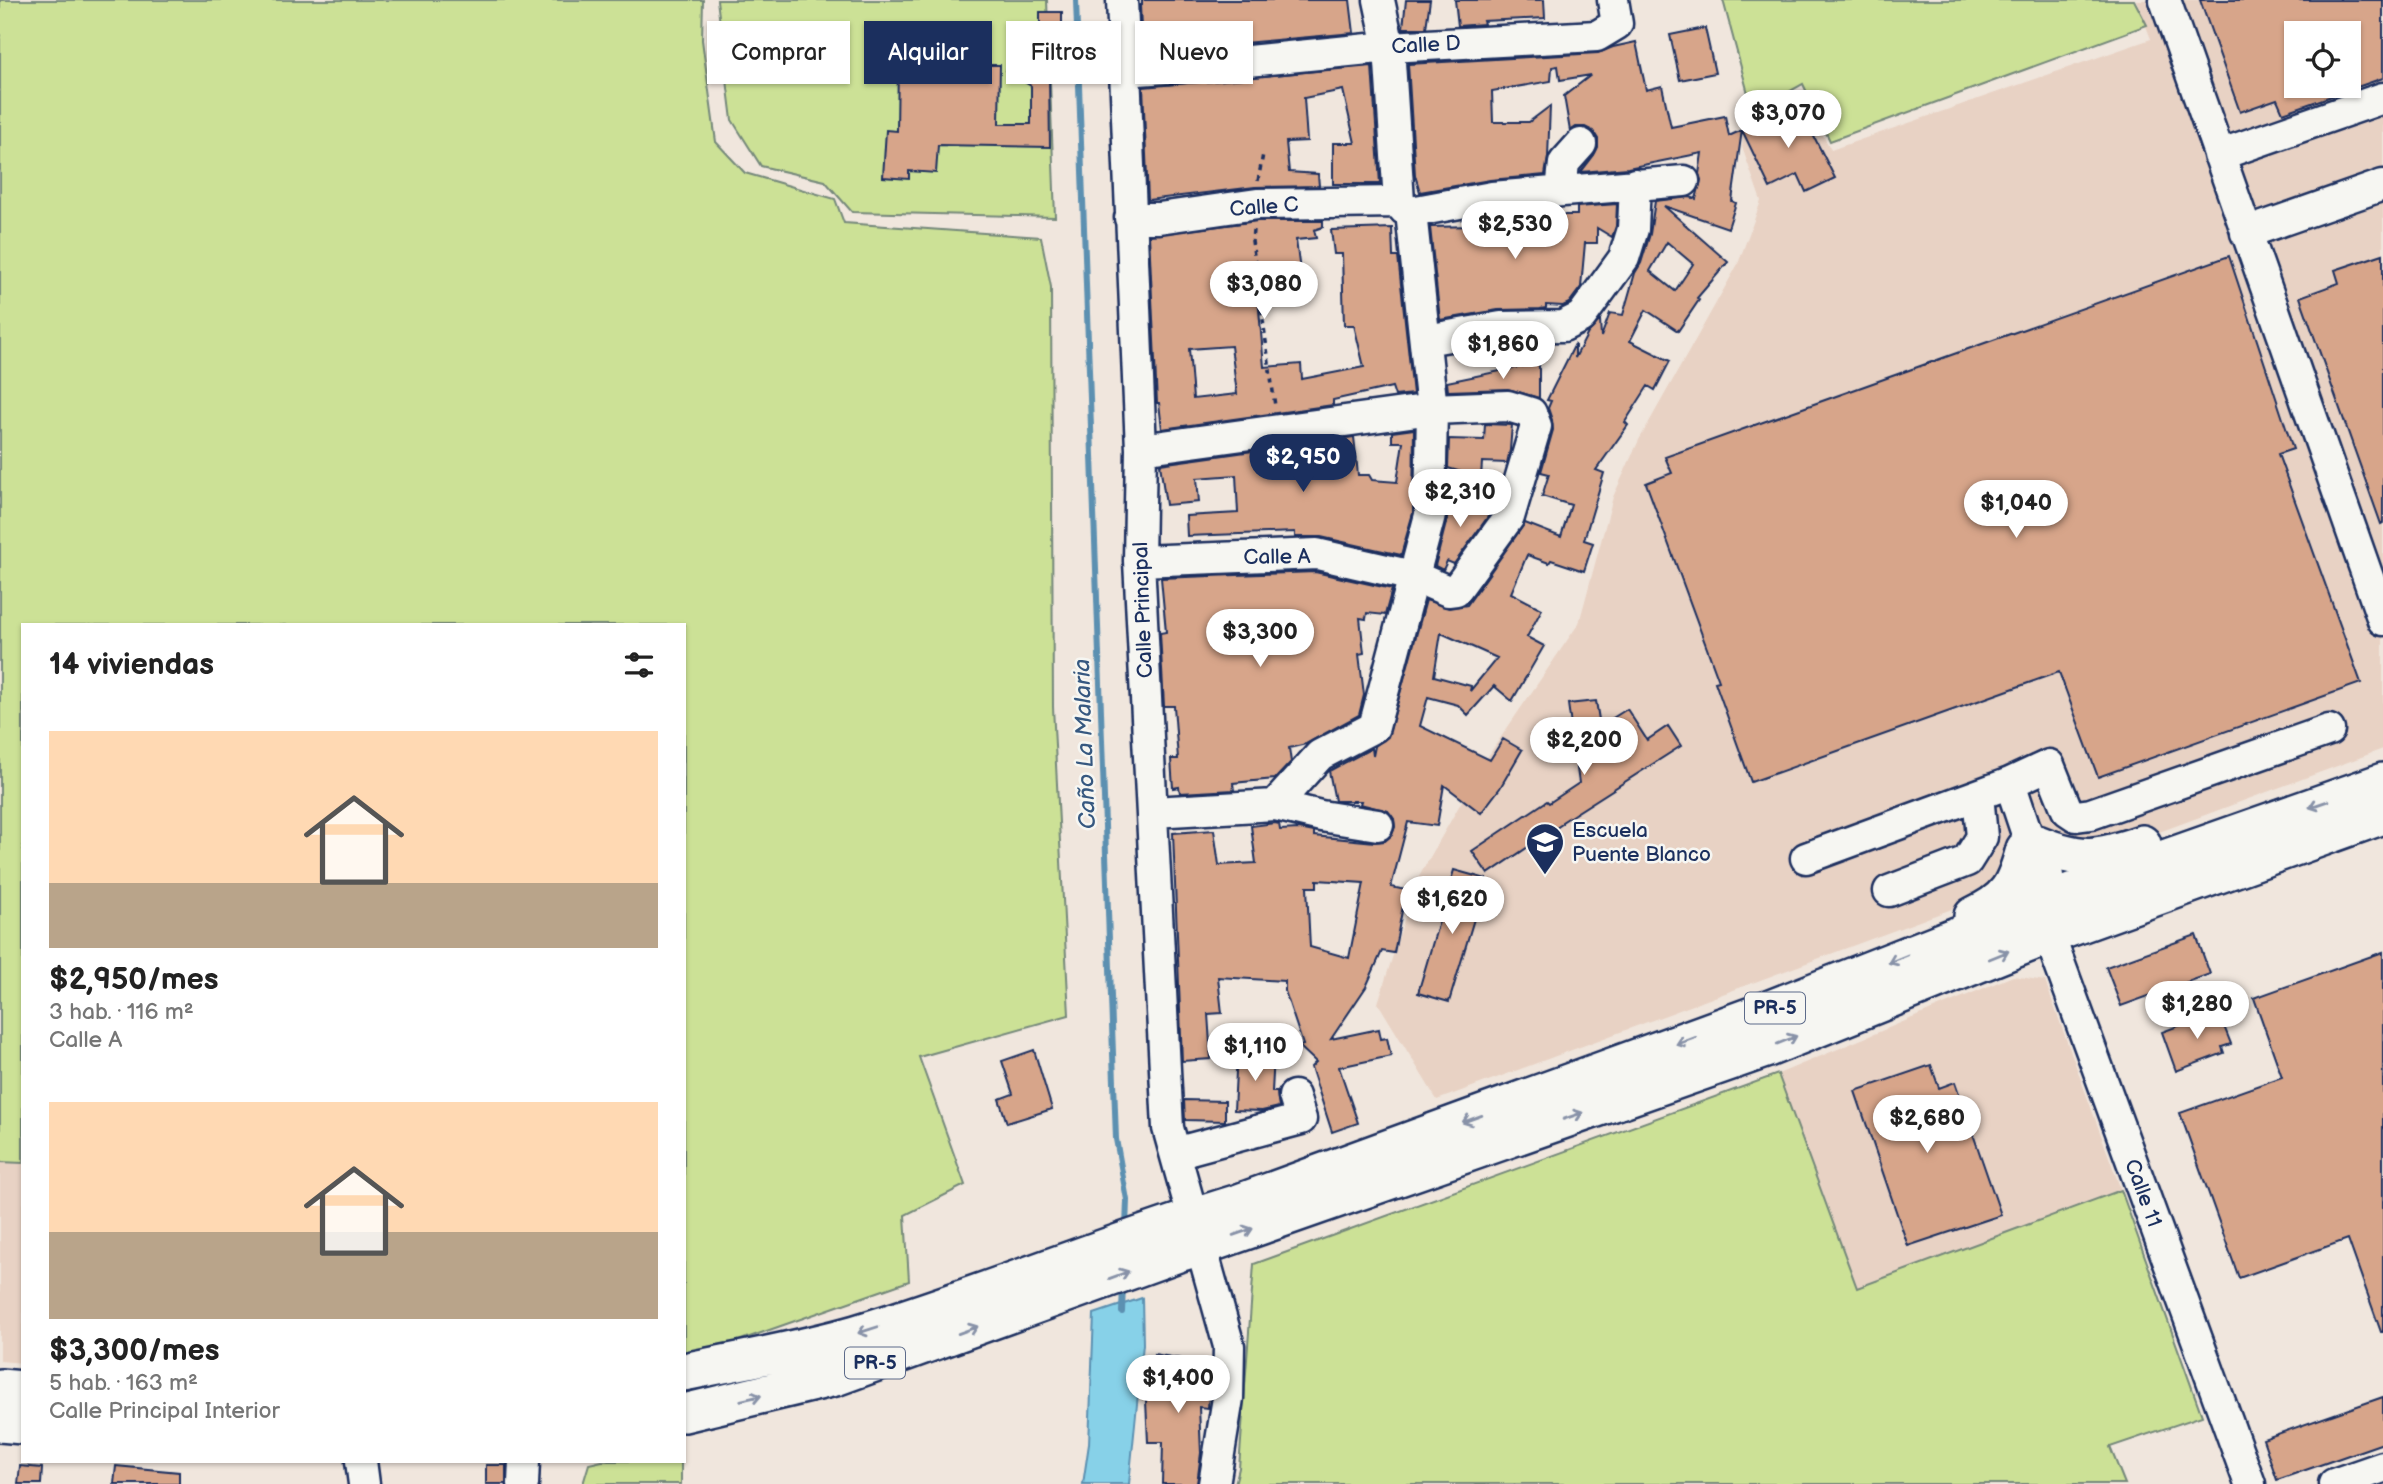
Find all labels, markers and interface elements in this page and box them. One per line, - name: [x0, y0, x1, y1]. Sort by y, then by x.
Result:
- chip: Comprar: [707, 21, 850, 84]
- chip: Alquilar: [864, 21, 992, 84]
- chip: Filtros: [1006, 21, 1121, 84]
- chip: Nuevo: [1135, 21, 1253, 84]
- map controls: [2284, 21, 2361, 98]
- button: locate: [2284, 21, 2361, 98]
- street label: Calle D: [1391, 31, 1461, 59]
- pin: $3,070: [1731, 90, 1845, 150]
- text: $3,070: [1750, 99, 1826, 127]
- street label: Calle C: [1229, 192, 1299, 222]
- pin: $2,530: [1458, 202, 1572, 261]
- text: $2,530: [1477, 210, 1553, 238]
- pin: $3,080: [1207, 262, 1321, 321]
- text: $3,080: [1226, 270, 1302, 298]
- pin: $1,860: [1446, 322, 1560, 381]
- text: $1,860: [1467, 330, 1539, 358]
- pin: $2,950: [1246, 434, 1360, 494]
- text: $2,950: [1265, 443, 1341, 471]
- pin: $2,310: [1403, 470, 1517, 529]
- text: $2,310: [1424, 478, 1496, 506]
- pin: $1,040: [1959, 480, 2073, 540]
- text: $1,040: [1980, 489, 2052, 517]
- street label: Calle Principal: [1128, 541, 1158, 679]
- street label: Calle A: [1243, 544, 1311, 570]
- pin: $3,300: [1203, 610, 1317, 669]
- text: $3,300: [1222, 618, 1298, 646]
- icon: filters: [620, 646, 658, 684]
- text: 14 viviendas: [49, 647, 214, 683]
- water label: Caño La Malaria: [1068, 658, 1102, 830]
- pin: $2,200: [1527, 718, 1641, 777]
- text: $2,200: [1546, 726, 1622, 754]
- icon: home: [291, 777, 417, 903]
- one-way arrow: [2308, 799, 2330, 811]
- place label: Escuela Puente Blanco: [1572, 818, 1711, 867]
- school or university icon: Escuela Puente Blanco: [1524, 821, 1566, 876]
- pin: $1,620: [1395, 876, 1509, 936]
- text: $1,620: [1416, 885, 1488, 913]
- one-way arrow: [1987, 948, 2009, 961]
- one-way arrow: [1888, 954, 1910, 967]
- text: $2,950/mes: [49, 962, 219, 998]
- pin: $1,280: [2140, 982, 2254, 1041]
- text: $1,280: [2161, 990, 2233, 1018]
- road number: PR-5: [1745, 992, 1805, 1024]
- text: 3 hab. · 116 m²: [49, 998, 194, 1026]
- pin: $1,110: [1198, 1024, 1312, 1083]
- text: Calle A: [49, 1026, 122, 1054]
- text: $1,110: [1223, 1032, 1287, 1060]
- one-way arrow: [1776, 1033, 1798, 1046]
- one-way arrow: [1675, 1035, 1697, 1048]
- pin: $2,680: [1870, 1096, 1984, 1155]
- text: $2,680: [1889, 1104, 1965, 1132]
- one-way arrow: [1562, 1109, 1584, 1121]
- one-way arrow: [1462, 1113, 1484, 1126]
- icon: home: [291, 1148, 417, 1274]
- street label: Calle 11: [2119, 1156, 2167, 1230]
- one-way arrow: [1231, 1225, 1253, 1237]
- one-way arrow: [1107, 1267, 1129, 1280]
- one-way arrow: [956, 1322, 978, 1335]
- one-way arrow: [857, 1324, 879, 1337]
- text: $3,300/mes: [49, 1333, 220, 1369]
- road number: PR-5: [845, 1348, 905, 1378]
- pin: $1,400: [1121, 1356, 1235, 1415]
- text: $1,400: [1142, 1364, 1214, 1392]
- text: 5 hab. · 163 m²: [49, 1369, 198, 1397]
- one-way arrow: [739, 1391, 762, 1404]
- text: Calle Principal Interior: [49, 1397, 280, 1425]

